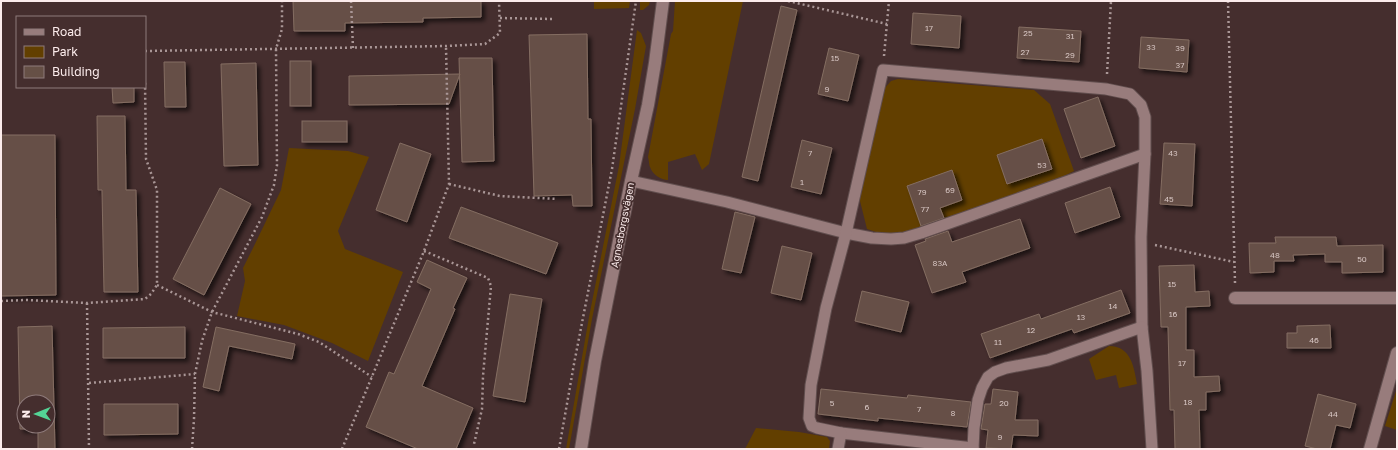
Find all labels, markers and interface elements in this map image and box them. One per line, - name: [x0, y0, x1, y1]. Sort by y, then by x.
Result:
- legend: [16, 16, 146, 88]
- house number: 17: [925, 23, 933, 33]
- text: Road: [52, 24, 81, 39]
- house number: 25: [1023, 28, 1033, 38]
- house number: 31: [1066, 31, 1074, 41]
- house number: 33: [1146, 42, 1156, 52]
- house number: 39: [1175, 43, 1185, 53]
- text: Park: [52, 44, 78, 59]
- house number: 27: [1021, 47, 1029, 57]
- house number: 29: [1065, 50, 1075, 60]
- house number: 15: [831, 53, 840, 63]
- house number: 37: [1176, 60, 1184, 70]
- text: Building: [52, 64, 100, 79]
- house number: 9: [825, 84, 830, 94]
- house number: 7: [808, 148, 812, 158]
- house number: 43: [1168, 148, 1178, 158]
- house number: 53: [1037, 160, 1047, 170]
- house number: 1: [800, 177, 804, 187]
- street label: Agnesborgsvägen: [608, 181, 636, 269]
- house number: 69: [945, 185, 955, 195]
- house number: 79: [917, 187, 927, 197]
- house number: 45: [1164, 194, 1174, 204]
- house number: 77: [921, 204, 929, 214]
- house number: 48: [1270, 250, 1280, 260]
- house number: 50: [1357, 254, 1367, 264]
- house number: 83A: [933, 258, 948, 268]
- house number: 15: [1168, 279, 1177, 289]
- house number: 14: [1109, 301, 1117, 311]
- house number: 16: [1169, 309, 1178, 319]
- house number: 13: [1077, 312, 1086, 322]
- house number: 12: [1027, 325, 1036, 335]
- house number: 46: [1309, 335, 1319, 345]
- house number: 11: [994, 337, 1002, 347]
- house number: 17: [1178, 358, 1186, 368]
- north arrow: [16, 394, 56, 434]
- house number: 18: [1184, 397, 1192, 407]
- house number: 5: [830, 398, 835, 408]
- house number: 20: [999, 398, 1009, 408]
- house number: 6: [865, 402, 870, 412]
- house number: 7: [917, 404, 921, 414]
- house number: 8: [951, 408, 956, 418]
- house number: 44: [1328, 409, 1338, 419]
- text: N: [19, 410, 32, 418]
- house number: 9: [998, 432, 1003, 442]

